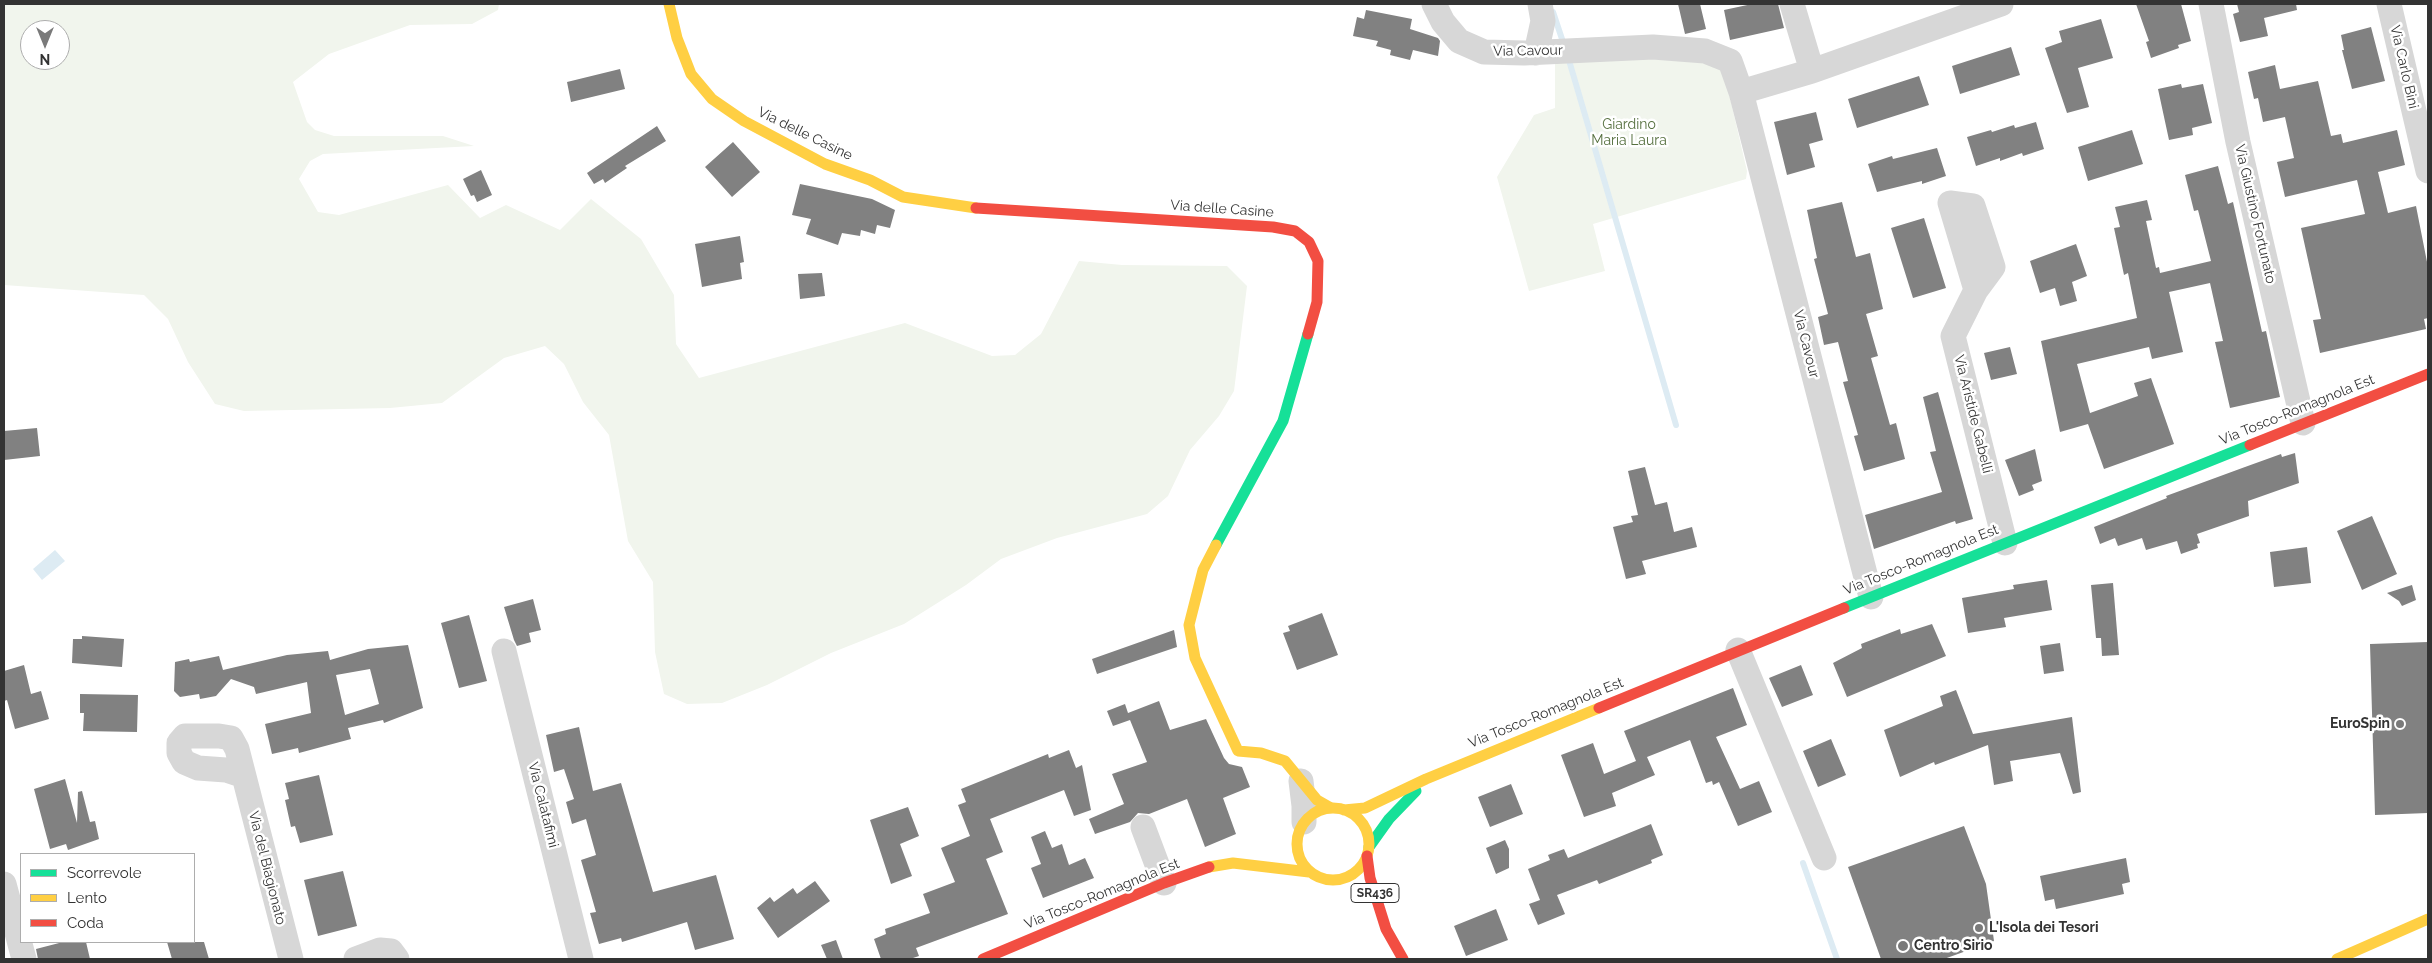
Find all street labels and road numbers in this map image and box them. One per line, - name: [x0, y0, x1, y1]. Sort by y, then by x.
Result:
- street label: Via Carlo Bini: [2386, 24, 2422, 110]
- street label: Via Cavour: [1493, 42, 1563, 60]
- street label: Via delle Casine: [755, 104, 855, 164]
- street label: Via Giustino Fortunato: [2231, 143, 2279, 285]
- street label: Via delle Casine: [1170, 197, 1274, 221]
- street label: Via Cavour: [1789, 308, 1823, 380]
- street label: Via Aristide Gabelli: [1950, 353, 1996, 475]
- street label: Via Tosco-Romagnola Est: [2217, 371, 2377, 449]
- street label: Via Tosco-Romagnola Est: [1841, 521, 2001, 599]
- street label: Via Tosco-Romagnola Est: [1466, 674, 1626, 752]
- street label: Via Calatafimi: [524, 760, 562, 850]
- street label: Via del Biagionato: [245, 809, 289, 927]
- street label: Via Tosco-Romagnola Est: [1022, 855, 1182, 933]
- road number: SR436: [1351, 884, 1399, 902]

